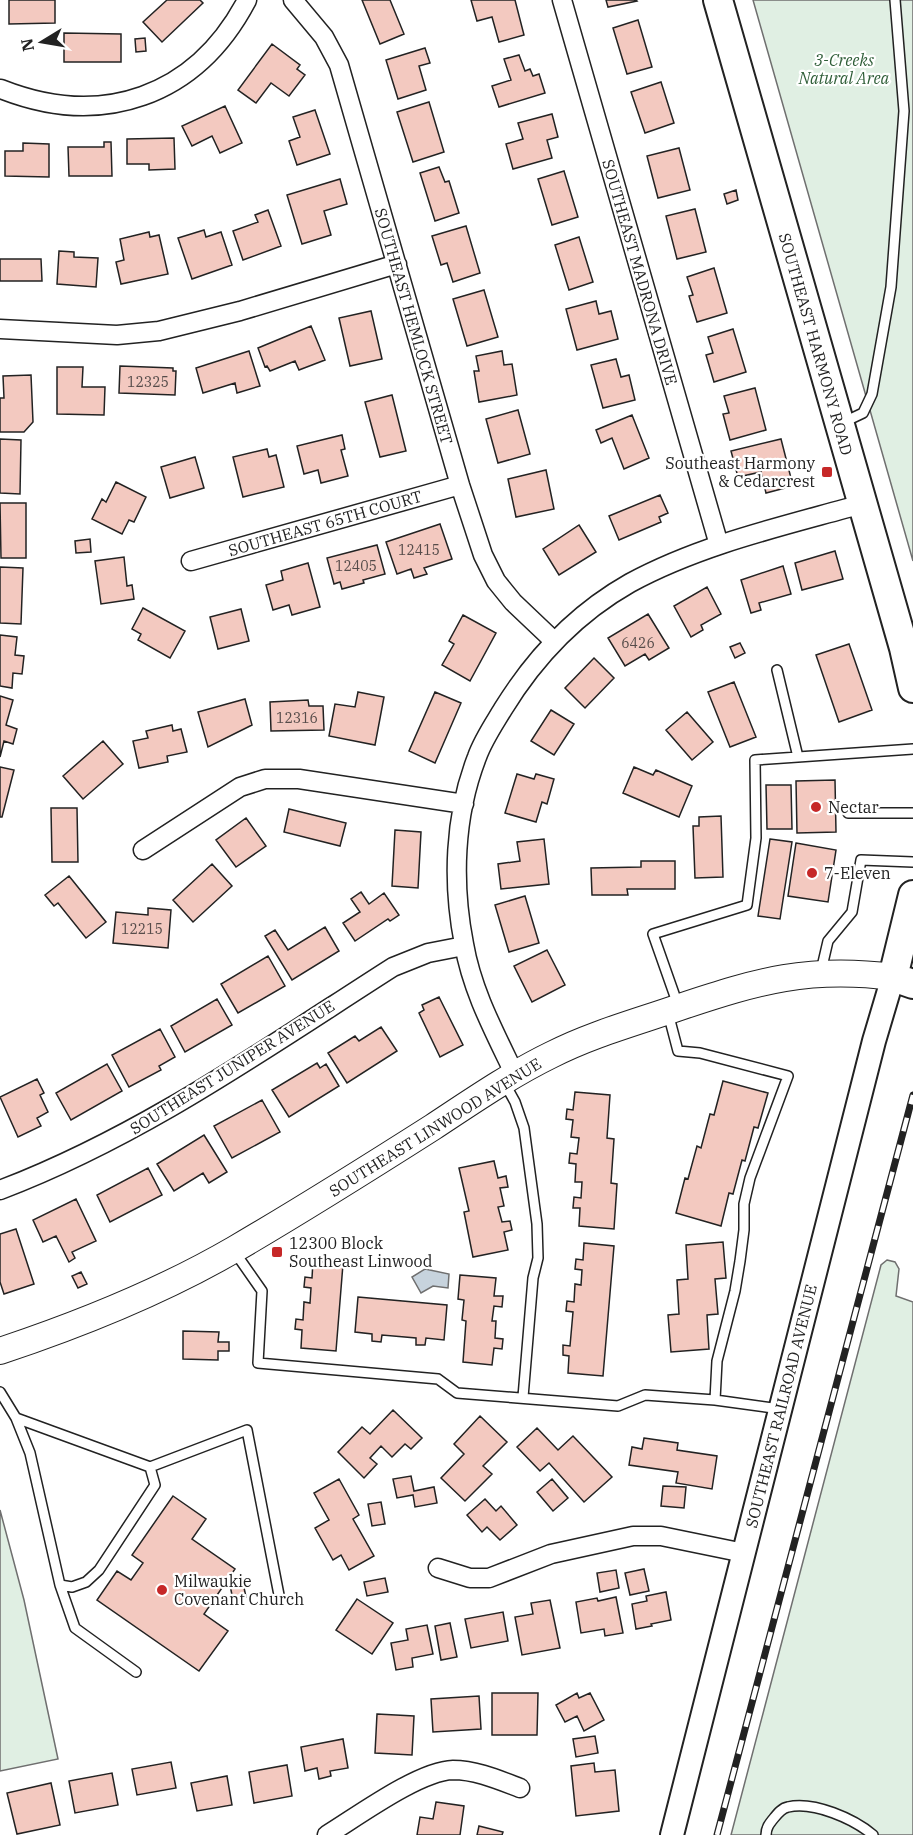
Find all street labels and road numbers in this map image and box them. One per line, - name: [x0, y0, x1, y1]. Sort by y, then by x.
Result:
- street label: SOUTHEAST MADRONA DRIVE: [598, 157, 682, 387]
- street label: SOUTHEAST HEMLOCK STREET: [371, 206, 457, 446]
- street label: SOUTHEAST HARMONY ROAD: [775, 231, 857, 457]
- street label: SOUTHEAST 65TH COURT: [226, 486, 424, 560]
- street label: SOUTHEAST JUNIPER AVENUE: [126, 996, 338, 1138]
- street label: SOUTHEAST LINWOOD AVENUE: [325, 1053, 545, 1201]
- street label: SOUTHEAST RAILROAD AVENUE: [741, 1282, 821, 1530]

